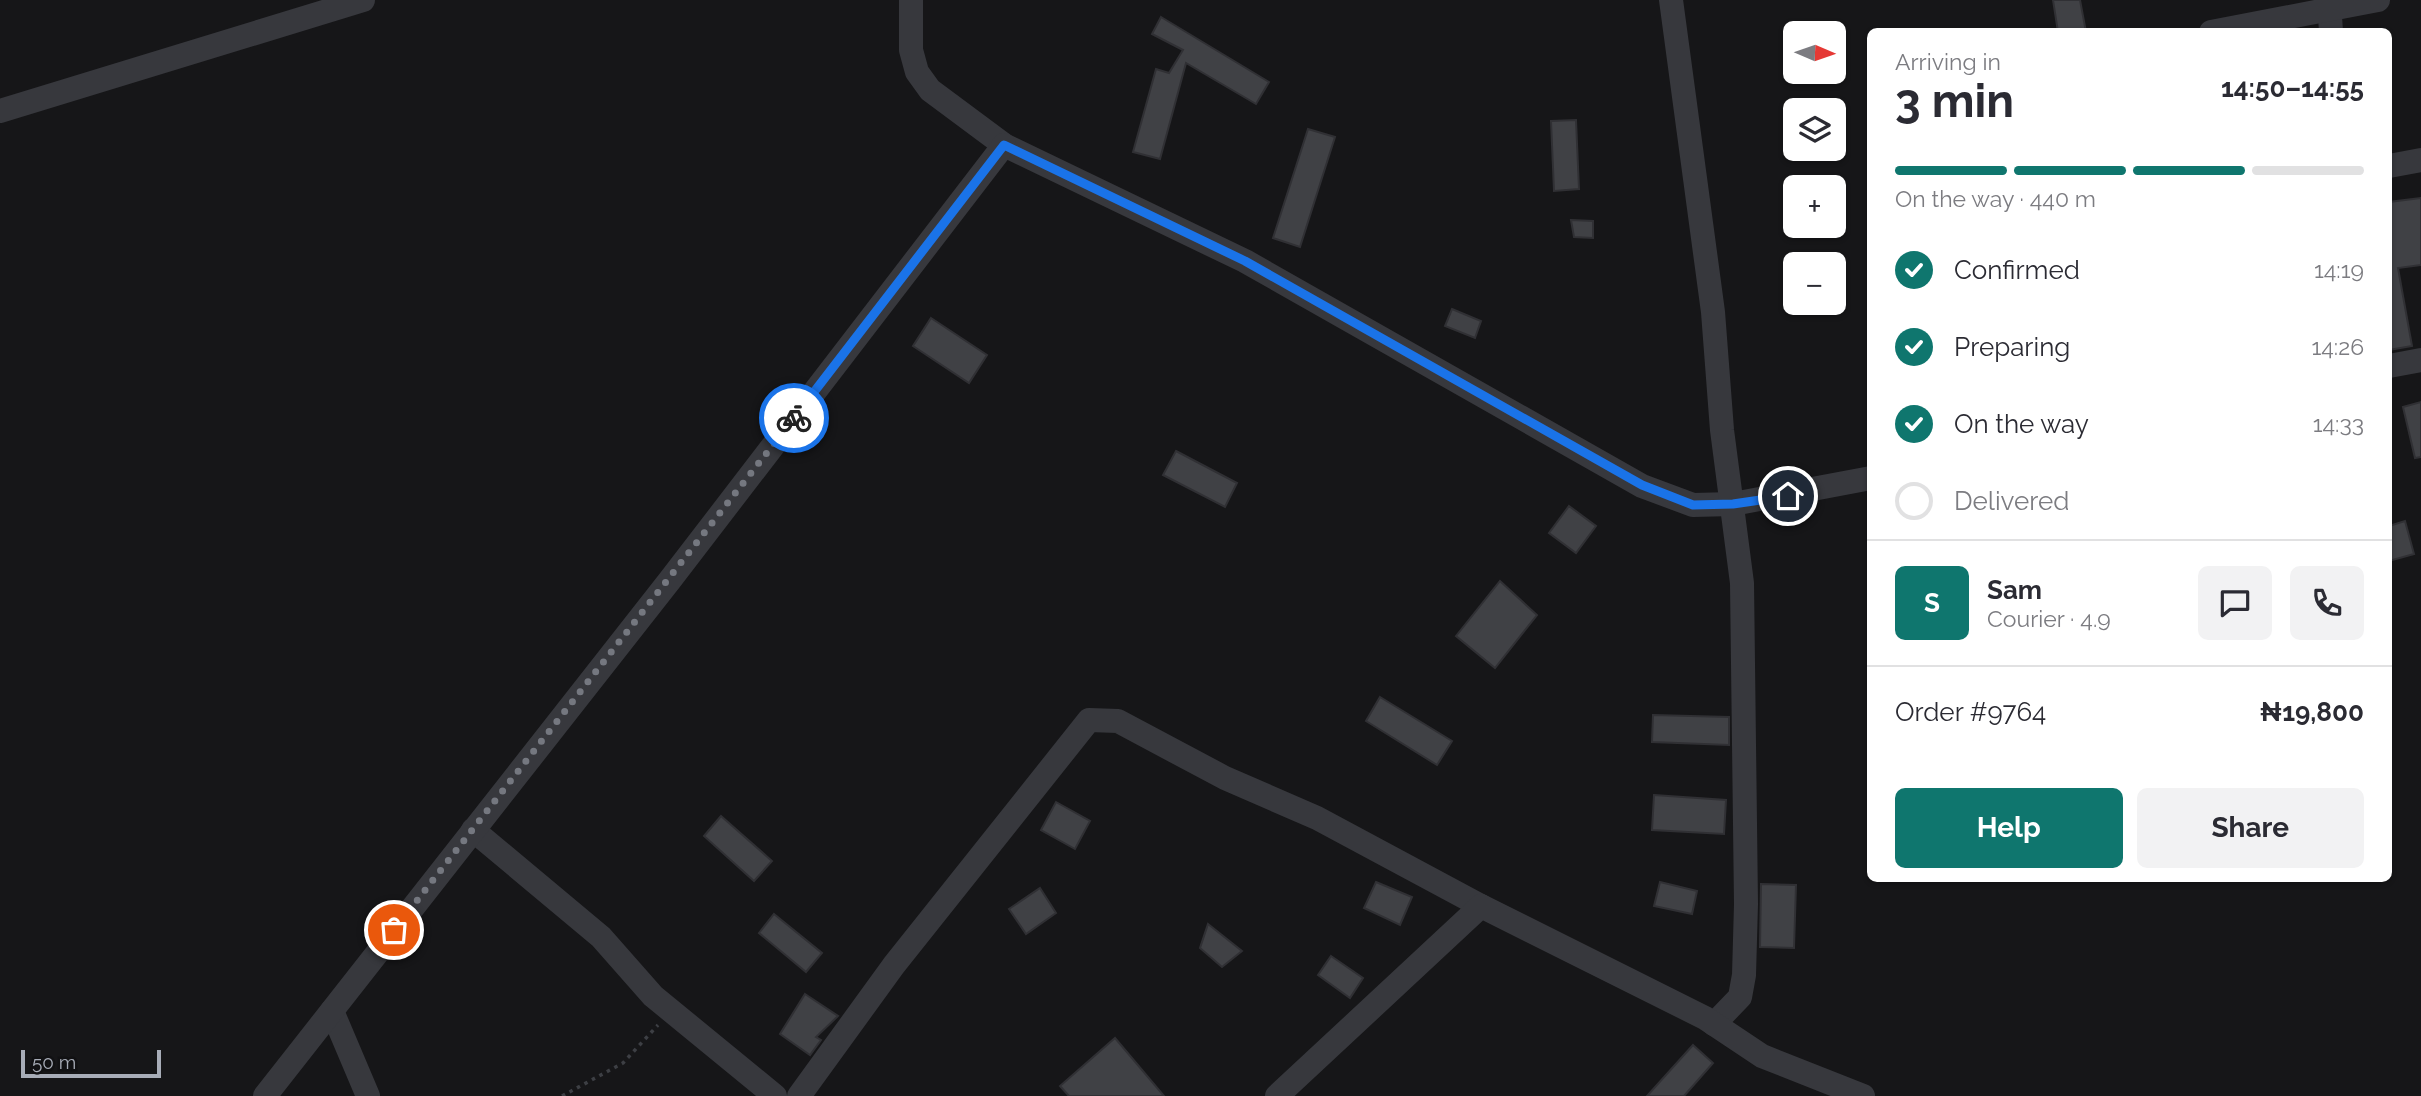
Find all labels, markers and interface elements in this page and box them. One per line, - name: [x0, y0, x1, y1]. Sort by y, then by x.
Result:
- north arrow: [1783, 21, 1846, 84]
- map controls: [1783, 21, 1846, 315]
- text: Arriving in: [1895, 48, 2001, 75]
- text: 14:50–14:55: [2221, 73, 2364, 103]
- text: 3 min: [1895, 74, 2014, 128]
- button: layers: [1783, 98, 1846, 161]
- button: +: [1783, 175, 1846, 238]
- text: On the way · 440 m: [1895, 185, 2096, 212]
- icon: check: [1895, 251, 1933, 289]
- button: −: [1783, 252, 1846, 315]
- text: Confirmed: [1954, 255, 2080, 285]
- text: 14:19: [2314, 256, 2364, 283]
- icon: check: [1895, 328, 1933, 366]
- text: Preparing: [1954, 332, 2070, 362]
- text: 14:26: [2311, 333, 2364, 360]
- courier: [759, 383, 829, 453]
- icon: bike: [775, 399, 813, 437]
- icon: check: [1895, 405, 1933, 443]
- text: On the way: [1954, 409, 2089, 439]
- text: 14:33: [2313, 410, 2364, 437]
- pin: [1758, 466, 1818, 526]
- icon: home: [1769, 477, 1807, 515]
- text: Delivered: [1954, 486, 2069, 516]
- button: chat: [2198, 566, 2272, 640]
- button: phone: [2290, 566, 2364, 640]
- text: Sam: [1987, 575, 2042, 605]
- text: S: [1924, 588, 1940, 618]
- text: Courier · 4.9: [1987, 605, 2111, 632]
- text: Order #9764: [1895, 697, 2046, 727]
- text: ₦19,800: [2260, 697, 2364, 727]
- button: Help: [1895, 788, 2123, 868]
- button: Share: [2137, 788, 2364, 868]
- pin: [364, 900, 424, 960]
- icon: bag: [375, 911, 413, 949]
- scale bar: [21, 1047, 161, 1079]
- text: 50 m: [32, 1051, 76, 1073]

